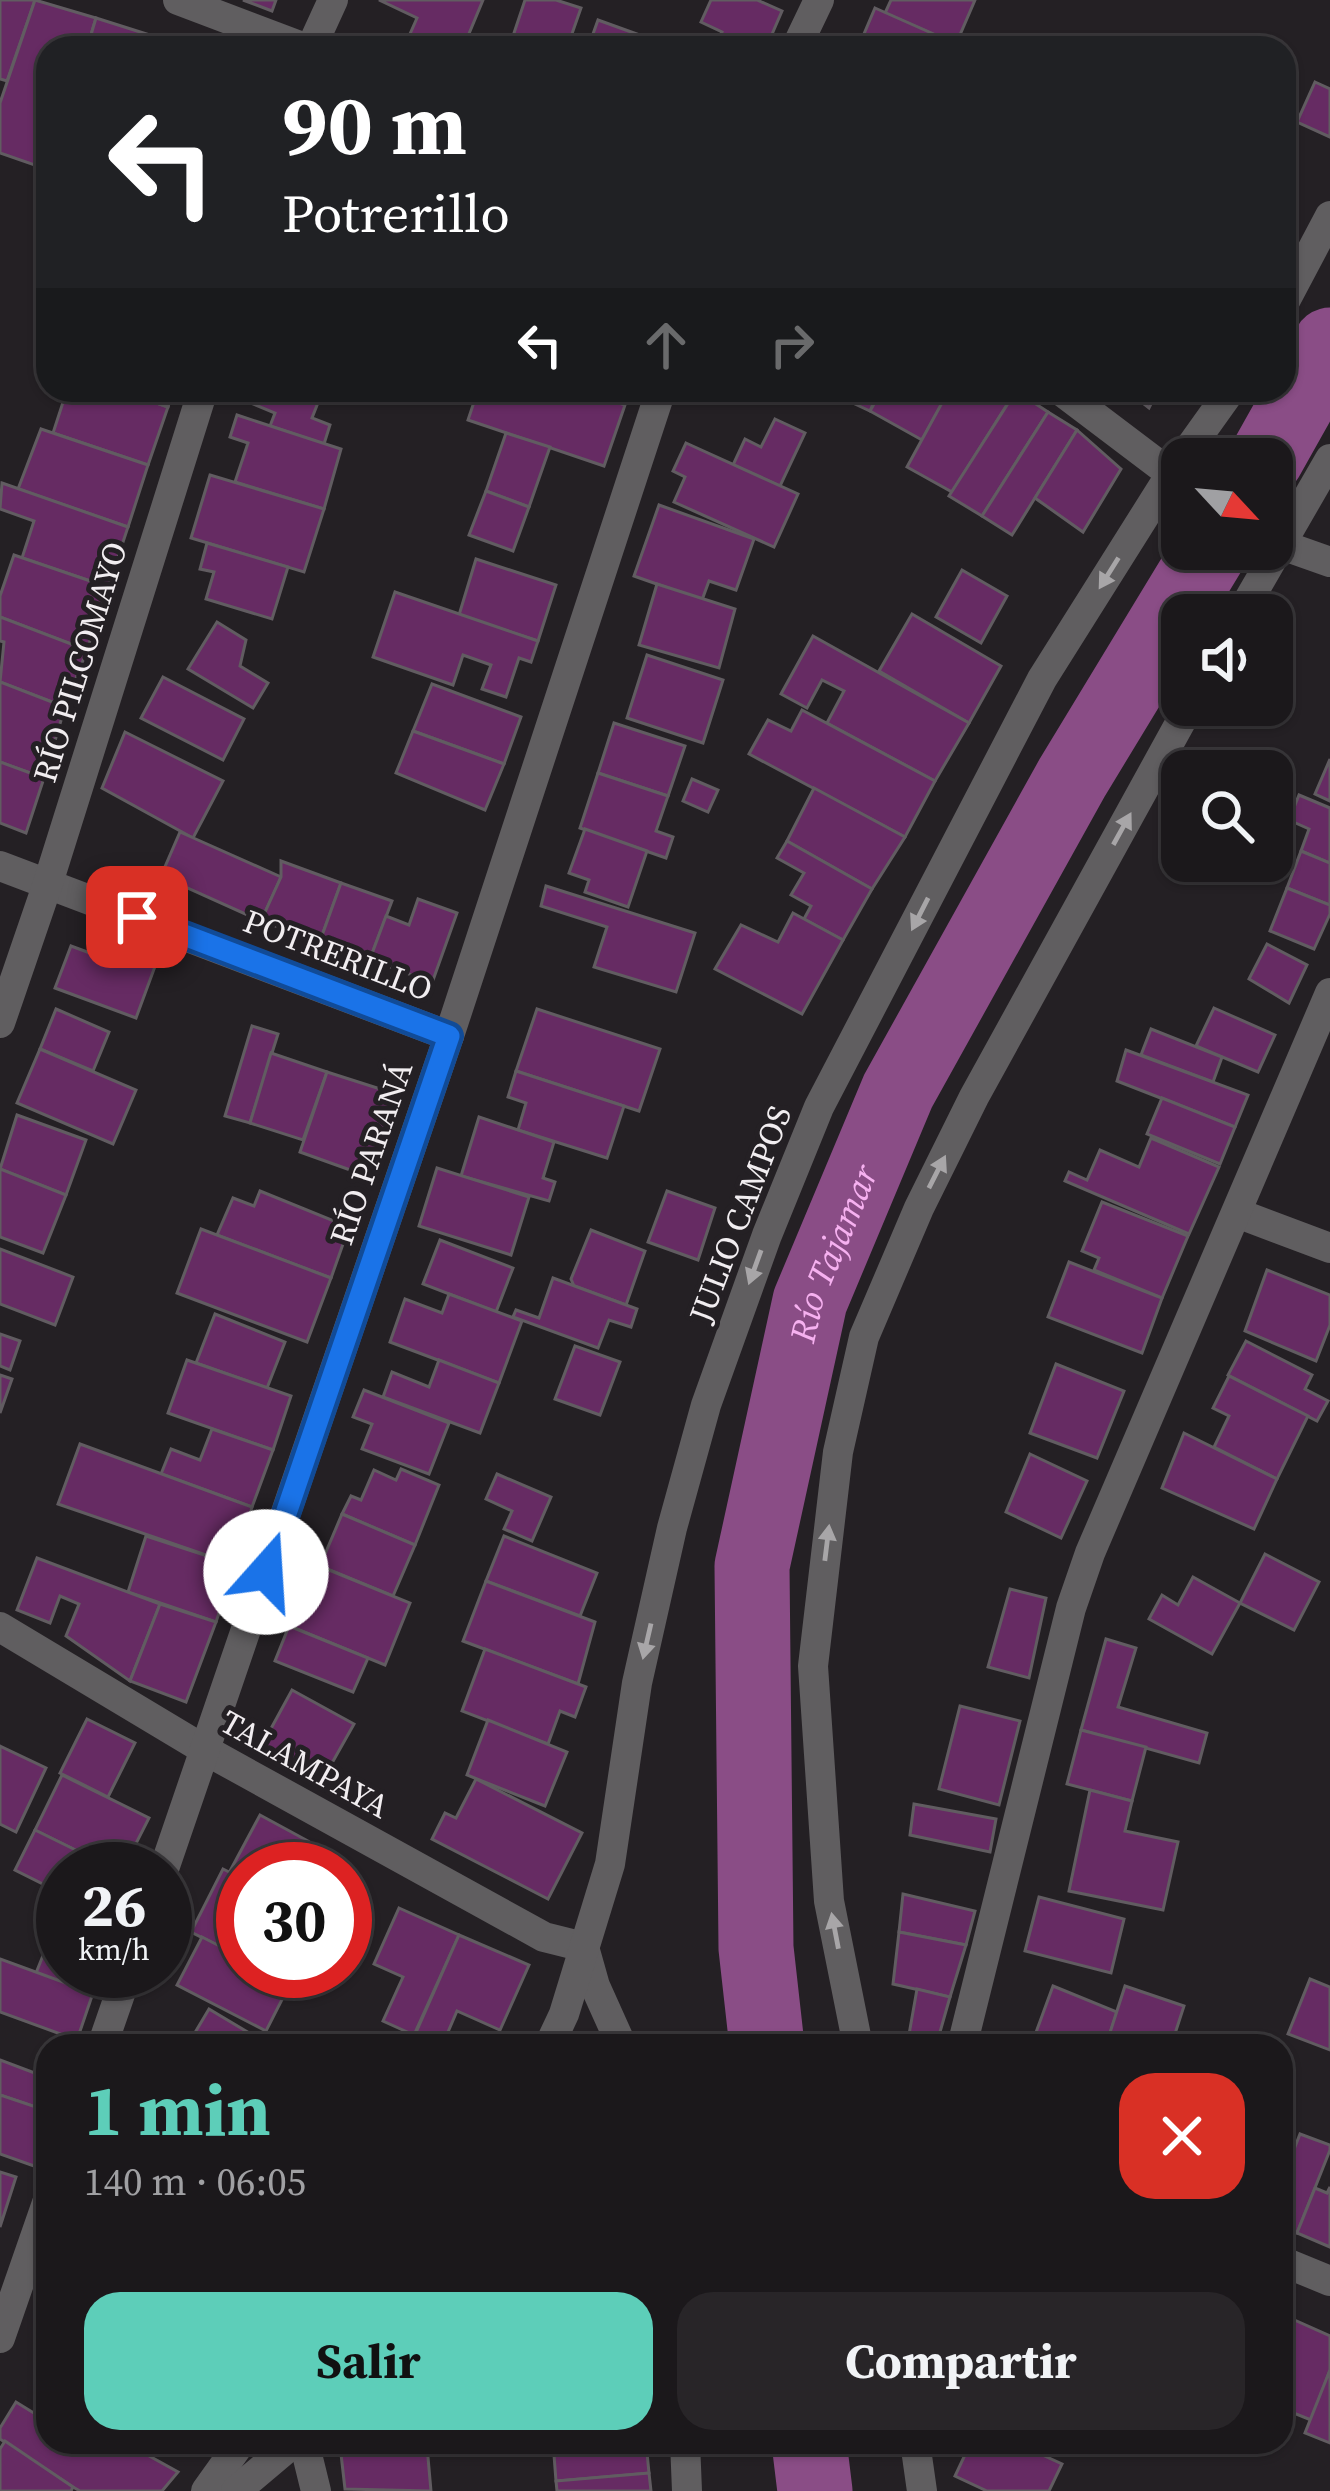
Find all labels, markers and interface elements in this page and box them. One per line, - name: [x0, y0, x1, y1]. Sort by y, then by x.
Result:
- text: 90 m: [282, 67, 467, 182]
- icon: left: [84, 84, 240, 240]
- text: Potrerillo: [282, 176, 510, 250]
- icon: left: [507, 312, 573, 378]
- icon: ahead: [633, 312, 699, 378]
- icon: right: [759, 312, 825, 378]
- north arrow: [1161, 438, 1293, 570]
- map controls: [1161, 438, 1293, 882]
- street label: RÍO PILCOMAYO: [22, 536, 138, 788]
- one-way arrow: [1099, 556, 1120, 590]
- button: sound: [1161, 594, 1293, 726]
- button: search: [1161, 750, 1293, 882]
- one-way arrow: [1111, 812, 1132, 847]
- pin: [86, 866, 188, 968]
- icon: arrive: [104, 884, 170, 950]
- one-way arrow: [910, 896, 930, 931]
- street label: POTRERILLO: [237, 898, 439, 1012]
- street label: RÍO PARANÁ: [319, 1055, 423, 1251]
- street label: JULIO CAMPOS: [678, 1099, 802, 1330]
- water label: Río Tajamar: [777, 1155, 890, 1348]
- one-way arrow: [926, 1155, 946, 1189]
- one-way arrow: [745, 1249, 763, 1285]
- position arrow: [203, 1509, 329, 1635]
- one-way arrow: [818, 1524, 837, 1561]
- one-way arrow: [636, 1622, 655, 1660]
- street label: TALAMPAYA: [213, 1699, 397, 1829]
- speed limit sign: 30: [216, 1842, 372, 1998]
- text: 26: [81, 1864, 147, 1946]
- one-way arrow: [825, 1912, 844, 1950]
- text: km/h: [78, 1929, 150, 1970]
- text: 1 min: [84, 2060, 271, 2159]
- button: close: [1119, 2073, 1245, 2199]
- text: 140 m · 06:05: [84, 2155, 306, 2208]
- button: Salir: [84, 2292, 653, 2430]
- button: Compartir: [677, 2292, 1245, 2430]

